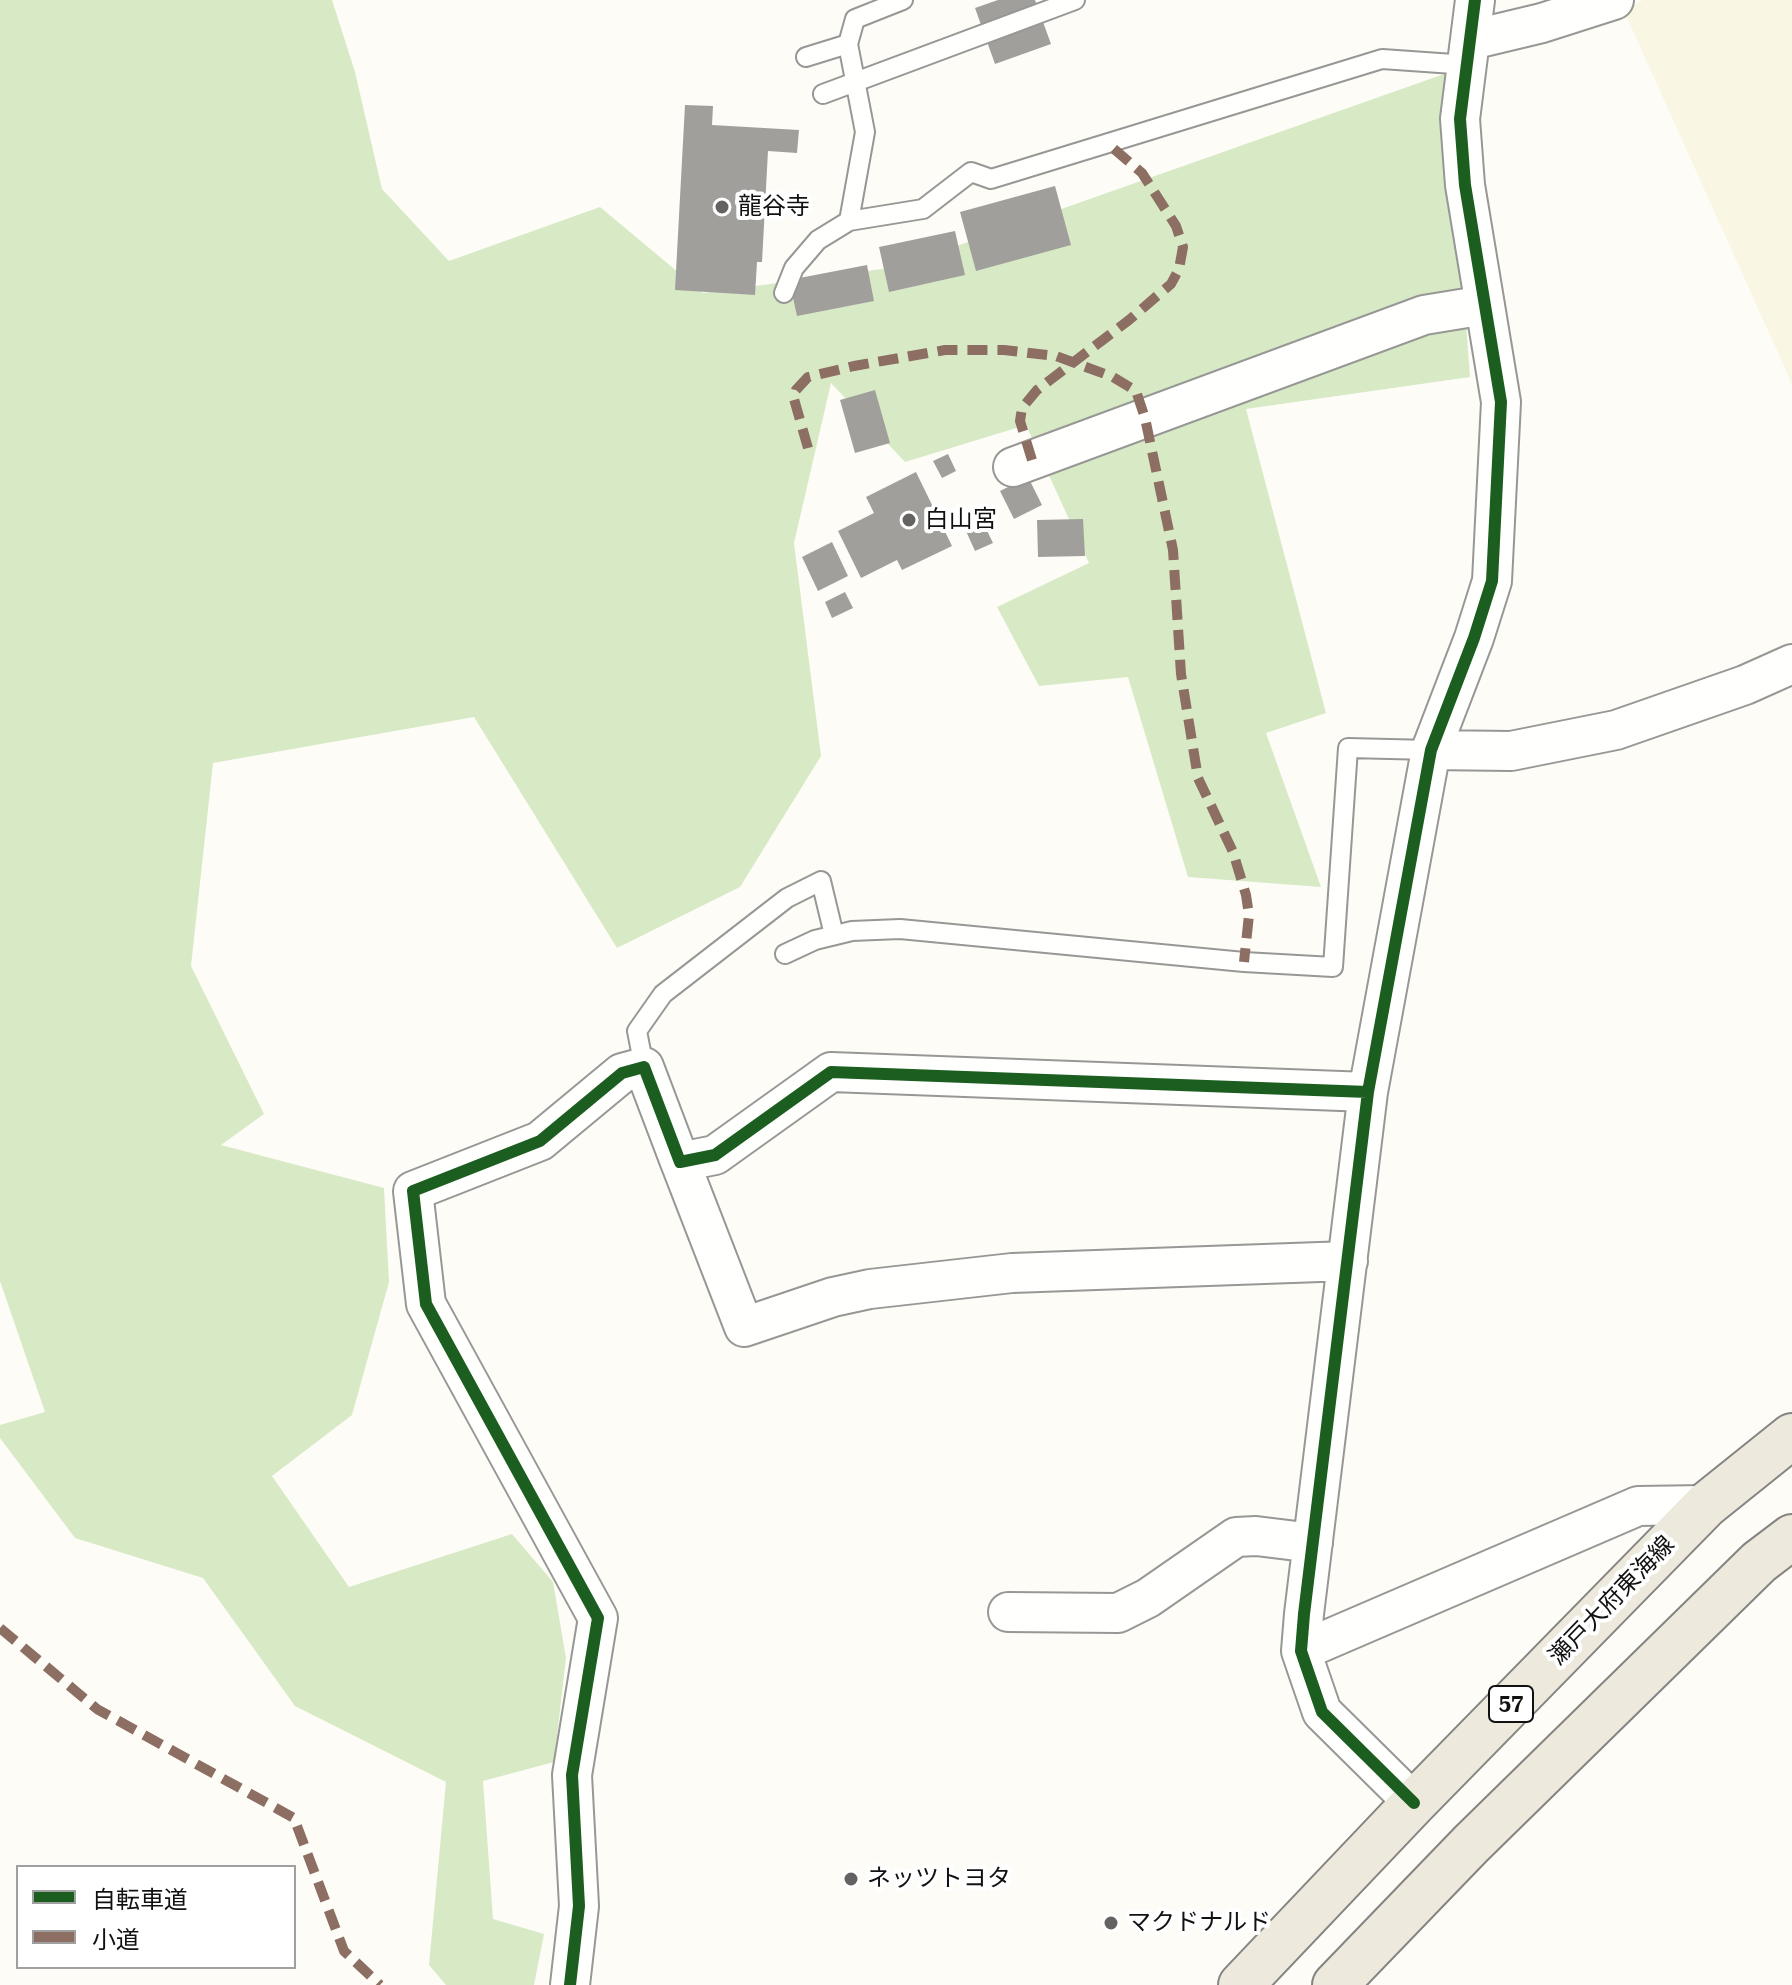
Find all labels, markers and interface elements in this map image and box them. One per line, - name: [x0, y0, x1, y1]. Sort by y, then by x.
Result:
- place label: 龍谷寺: [738, 193, 810, 221]
- marker: 龍谷寺: [713, 198, 731, 216]
- place label: 白山宮: [925, 506, 997, 534]
- marker: 白山宮: [900, 511, 918, 529]
- street label: 瀬戸大府東海線: [1543, 1531, 1681, 1671]
- road number: 57: [1489, 1686, 1533, 1722]
- legend: [16, 1865, 296, 1969]
- place label: ネッツトヨタ: [867, 1865, 1011, 1893]
- marker: ネッツトヨタ: [842, 1870, 860, 1888]
- text: 自転車道: [92, 1886, 188, 1914]
- place label: マクドナルド: [1127, 1909, 1271, 1937]
- marker: マクドナルド: [1102, 1914, 1120, 1932]
- text: 小道: [92, 1926, 140, 1954]

